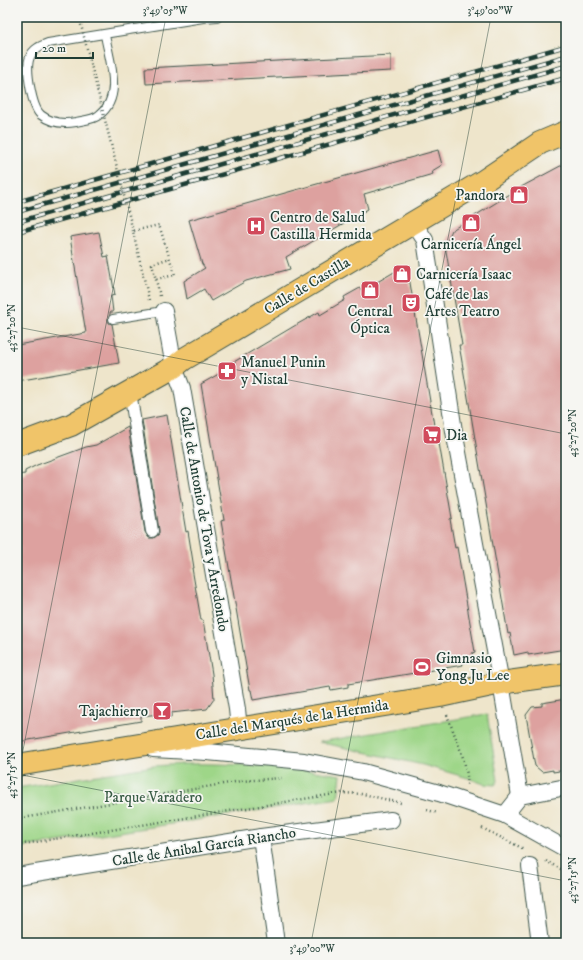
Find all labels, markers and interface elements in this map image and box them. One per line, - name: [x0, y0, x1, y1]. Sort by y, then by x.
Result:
- text: 3°49'05"W: [143, 5, 188, 17]
- text: 3°49'00"W: [467, 5, 513, 17]
- scale bar: [36, 34, 93, 60]
- text: 20 m: [42, 41, 66, 56]
- shop icon: Pandora: [508, 184, 530, 206]
- place label: Pandora: [455, 186, 506, 205]
- place label: Centro de Salud Castilla Hermida: [270, 208, 372, 244]
- shop icon: Carnicería Ángel: [460, 212, 482, 234]
- hospital icon: Centro de Salud Castilla Hermida: [245, 215, 267, 237]
- place label: Carnicería Ángel: [421, 234, 522, 254]
- street label: Calle de Castilla: [261, 253, 354, 319]
- shop icon: Carnicería Isaac: [391, 263, 413, 285]
- place label: Carnicería Isaac: [416, 265, 512, 284]
- shop icon: Central Óptica: [359, 279, 381, 301]
- place label: Café de las Artes Teatro: [425, 285, 499, 321]
- theatre icon: Café de las Artes Teatro: [400, 292, 422, 314]
- place label: Central Óptica: [347, 302, 393, 338]
- text: 43°27'20"N: [6, 304, 18, 352]
- place label: Manuel Punin y Nistal: [241, 353, 326, 389]
- pharmacy icon: Manuel Punin y Nistal: [216, 360, 238, 382]
- street label: Calle de Antonio de Tova y Arredondo: [175, 405, 233, 633]
- text: 43°27'20"N: [567, 409, 579, 457]
- supermarket icon: Dia: [421, 424, 443, 446]
- place label: Dia: [446, 426, 468, 445]
- place label: Gimnasio Yong Ju Lee: [436, 649, 510, 685]
- sports icon: Gimnasio Yong Ju Lee: [411, 656, 433, 678]
- street label: Calle del Marqués de la Hermida: [194, 695, 390, 745]
- bar icon: Tajachierro: [151, 700, 173, 722]
- place label: Tajachierro: [79, 702, 148, 721]
- text: 43°27'15"N: [6, 752, 18, 798]
- park label: Parque Varadero: [104, 788, 202, 807]
- street label: Calle de Anibal García Riancho: [111, 823, 297, 871]
- text: 43°27'15"N: [567, 857, 579, 903]
- text: 3°49'00"W: [289, 943, 335, 955]

